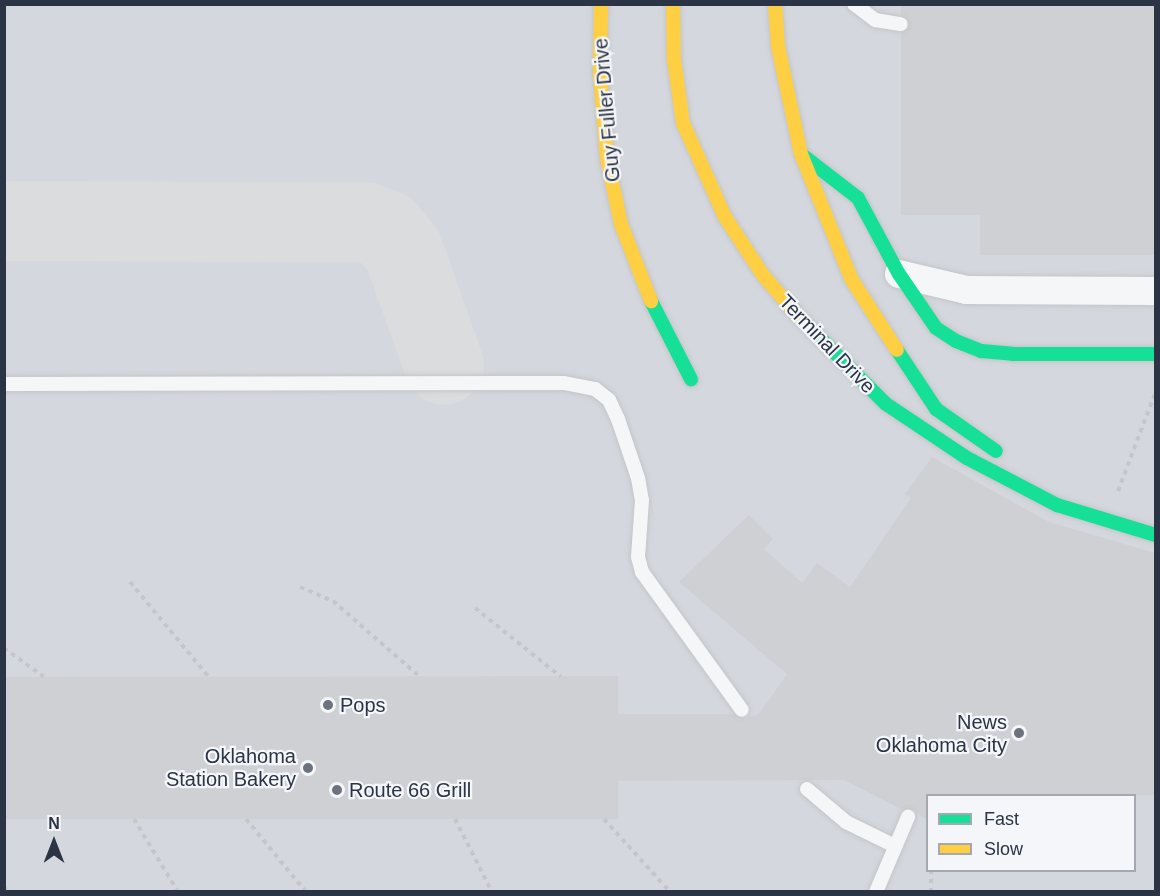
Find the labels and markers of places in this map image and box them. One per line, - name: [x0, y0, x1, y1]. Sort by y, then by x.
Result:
- place label: Pops: [340, 693, 386, 717]
- marker: Pops: [321, 698, 335, 712]
- place label: News Oklahoma City: [876, 710, 1007, 757]
- marker: News Oklahoma City: [1012, 726, 1026, 740]
- place label: Oklahoma Station Bakery: [166, 744, 296, 791]
- marker: Oklahoma Station Bakery: [301, 761, 315, 775]
- place label: Route 66 Grill: [349, 778, 471, 802]
- marker: Route 66 Grill: [330, 783, 344, 797]

